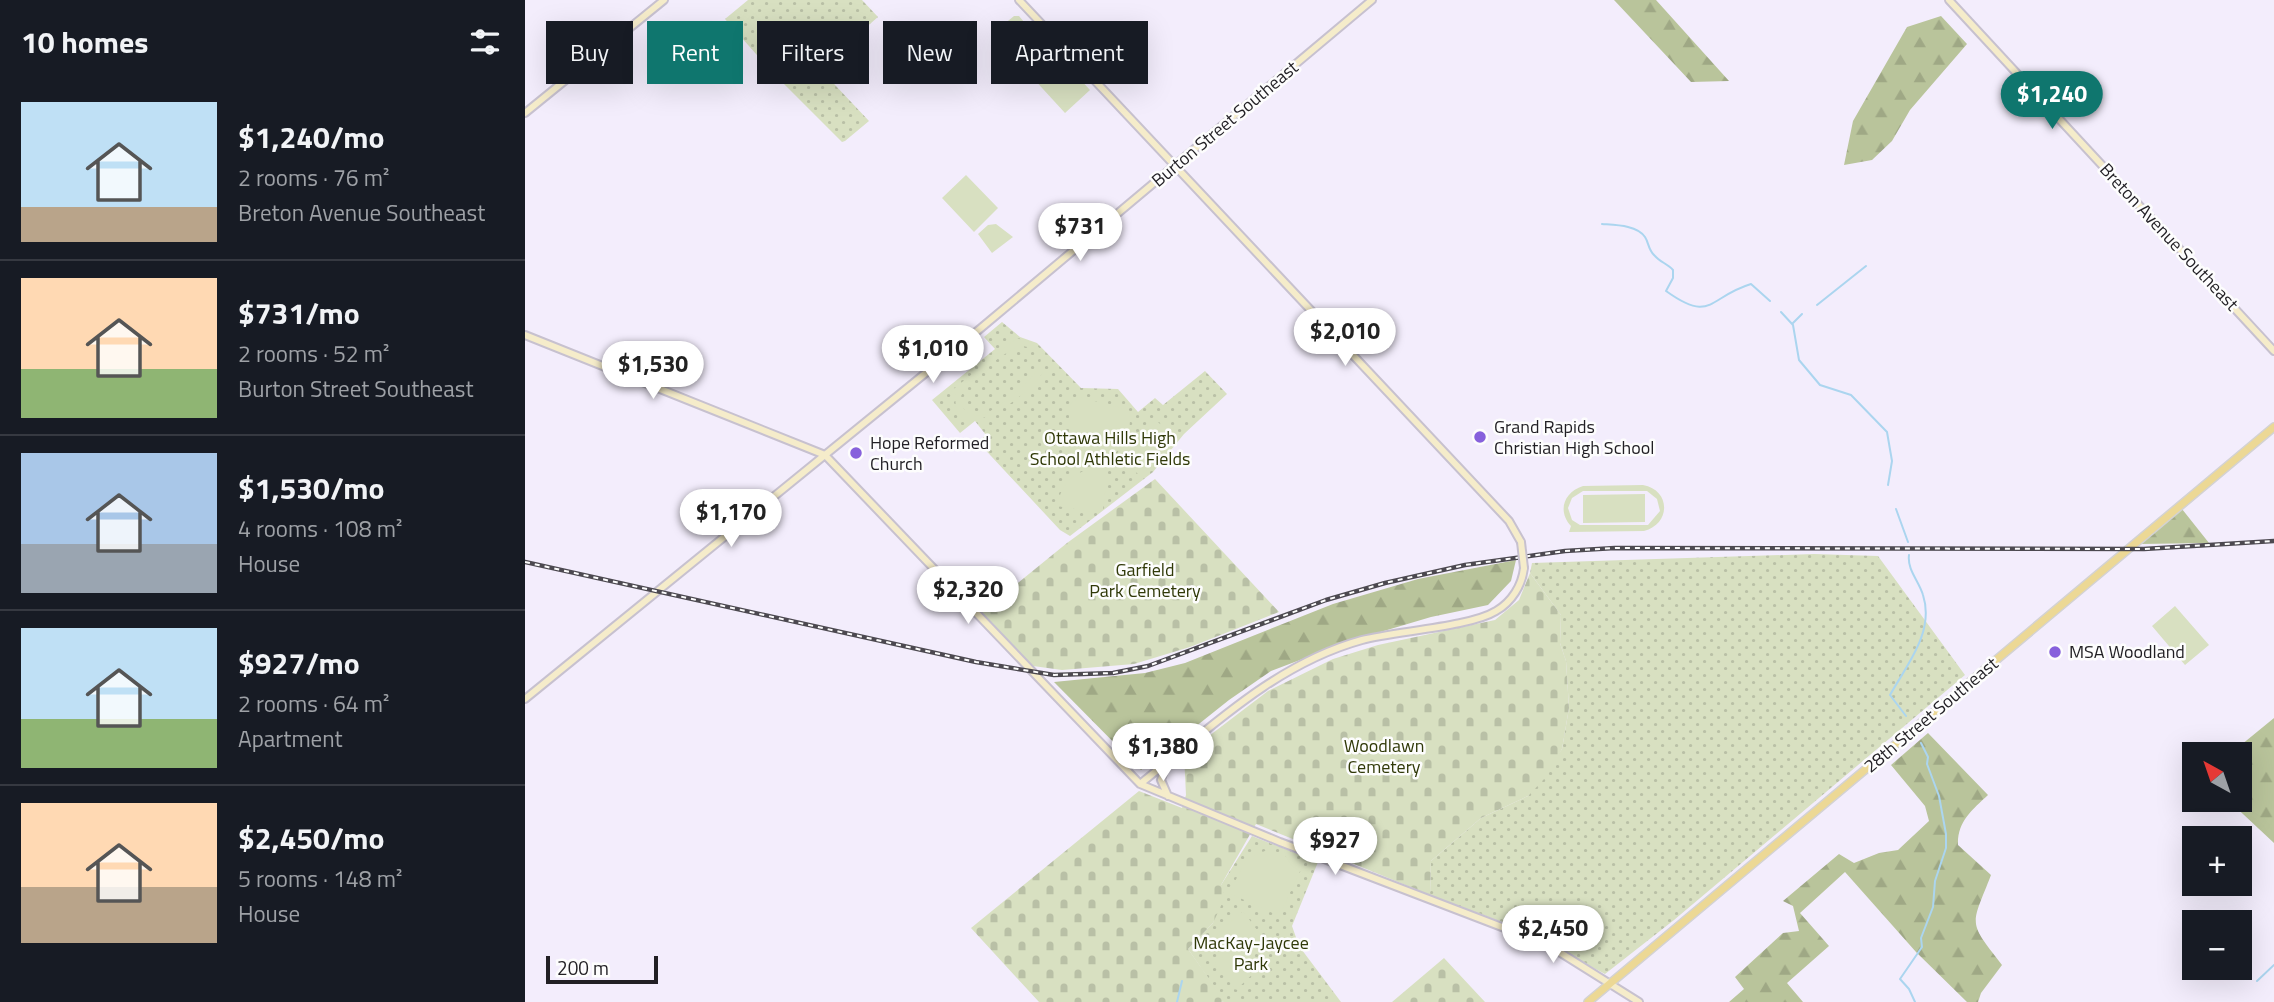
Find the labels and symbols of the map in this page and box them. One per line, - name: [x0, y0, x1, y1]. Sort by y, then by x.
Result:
- street label: Burton Street Southeast: [1145, 54, 1304, 193]
- pin: $1,240: [1995, 72, 2109, 131]
- street label: Breton Avenue Southeast: [2094, 157, 2246, 317]
- pin: $731: [1039, 204, 1121, 263]
- pin: $2,010: [1288, 308, 1402, 368]
- pin: $1,010: [876, 326, 990, 385]
- pin: $1,530: [596, 342, 710, 401]
- place label: Grand Rapids Christian High School: [1494, 413, 1654, 461]
- park label: Ottawa Hills High School Athletic Fields: [1030, 424, 1190, 472]
- place label: Hope Reformed Church: [870, 429, 989, 477]
- marker: Grand Rapids Christian High School: [1472, 429, 1488, 445]
- marker: Hope Reformed Church: [848, 445, 864, 461]
- pin: $1,170: [674, 490, 788, 549]
- park label: Garfield Park Cemetery: [1089, 556, 1201, 604]
- pin: $2,320: [911, 566, 1025, 626]
- place label: MSA Woodland: [2069, 638, 2185, 665]
- marker: MSA Woodland: [2047, 644, 2063, 660]
- street label: 28th Street Southeast: [1858, 650, 2004, 779]
- pin: $1,380: [1106, 724, 1220, 783]
- park label: Woodlawn Cemetery: [1344, 732, 1424, 780]
- north arrow: [2182, 742, 2252, 812]
- pin: $927: [1294, 818, 1376, 877]
- pin: $2,450: [1496, 906, 1610, 965]
- park label: MacKay-Jaycee Park: [1193, 929, 1309, 977]
- scale bar: [546, 953, 658, 985]

